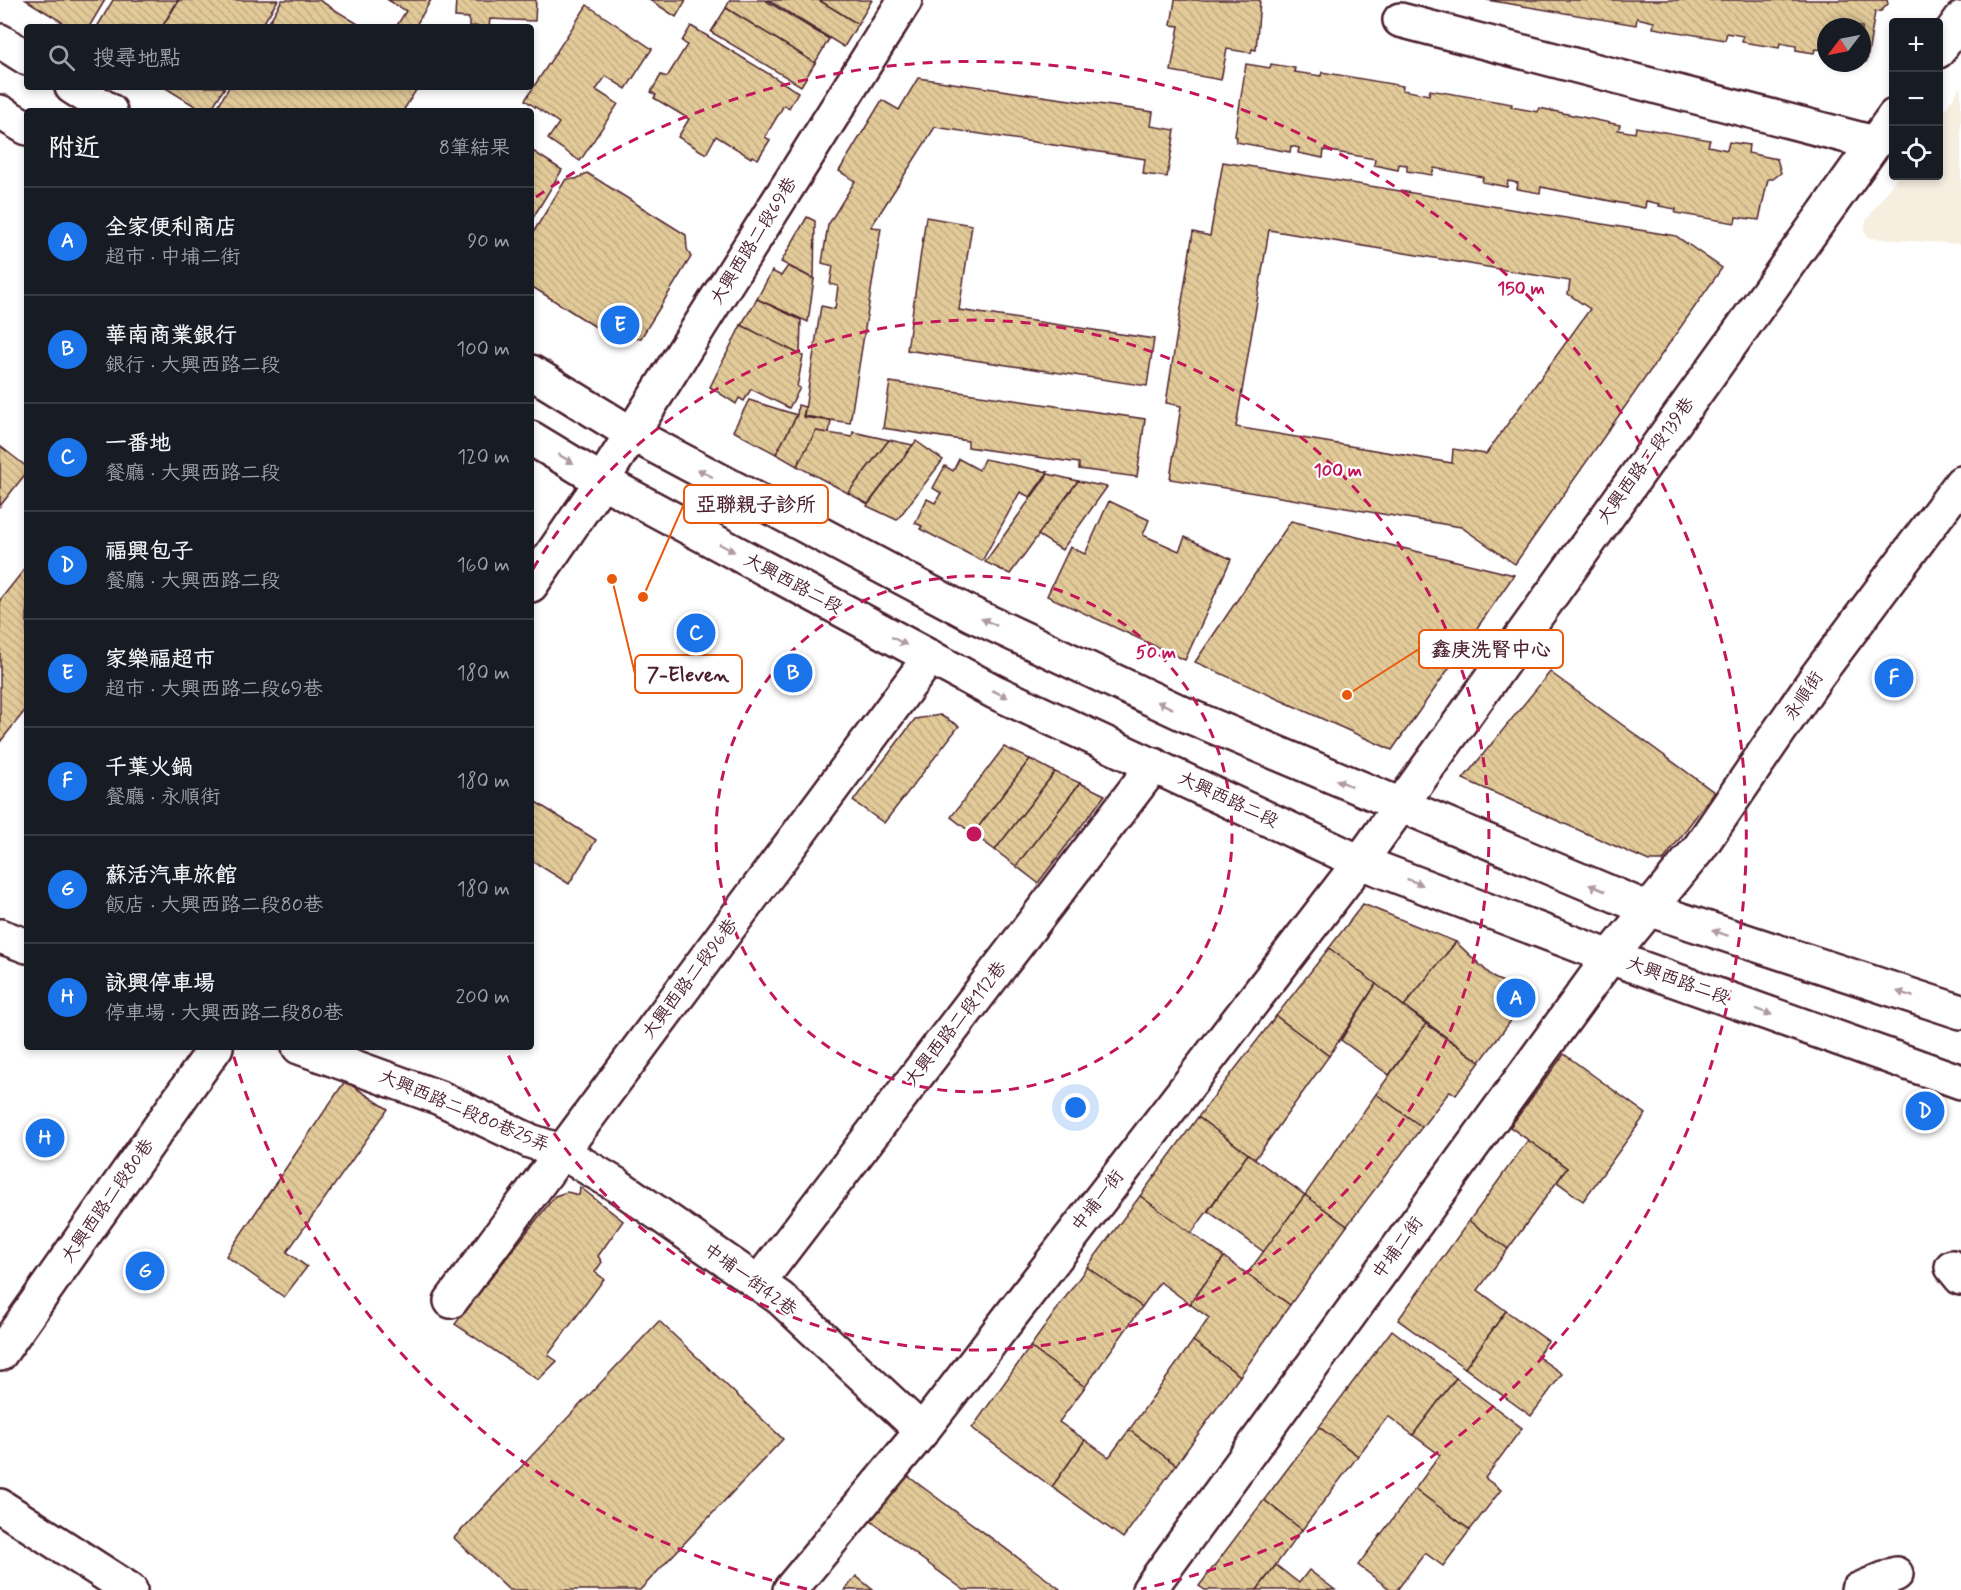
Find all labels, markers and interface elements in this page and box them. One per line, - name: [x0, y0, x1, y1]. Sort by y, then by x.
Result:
- north arrow: [1817, 18, 1871, 72]
- map controls: [1889, 18, 1943, 180]
- button: +: [1889, 18, 1943, 72]
- search box: [24, 24, 534, 90]
- icon: search: [45, 41, 78, 74]
- text: 搜尋地點: [93, 45, 181, 73]
- button: −: [1889, 72, 1943, 126]
- button: locate: [1889, 126, 1943, 180]
- text: 附近: [48, 132, 100, 166]
- text: 8筆結果: [439, 135, 510, 162]
- street label: 大興西路二段69巷: [705, 173, 803, 309]
- text: 全家便利商店: [105, 214, 237, 242]
- text: A: [61, 228, 74, 255]
- text: 90 m: [467, 228, 510, 255]
- text: 超市 · 中埔二街: [105, 244, 240, 271]
- text: 150 m: [1497, 277, 1545, 301]
- pin: E: [600, 302, 640, 348]
- text: 華南商業銀行: [105, 322, 237, 350]
- text: B: [61, 336, 74, 363]
- text: 100 m: [456, 336, 510, 363]
- text: 銀行 · 大興西路二段: [105, 352, 280, 379]
- street label: 大興西路二段139巷: [1592, 393, 1700, 529]
- text: 一番地: [105, 430, 171, 458]
- text: C: [60, 444, 75, 471]
- text: 120 m: [457, 444, 510, 471]
- one-way arrow: [558, 454, 574, 465]
- text: 100 m: [1314, 459, 1362, 483]
- text: 餐廳 · 大興西路二段: [105, 460, 280, 487]
- one-way arrow: [696, 468, 713, 478]
- callout: 亞聯親子診所: [684, 485, 828, 523]
- text: 亞聯親子診所: [696, 492, 816, 519]
- text: 福興包子: [105, 538, 193, 566]
- one-way arrow: [719, 543, 736, 553]
- street label: 大興西路二段: [740, 548, 846, 620]
- text: D: [61, 552, 74, 579]
- text: 160 m: [457, 552, 510, 579]
- text: 餐廳 · 大興西路二段: [105, 568, 280, 595]
- pin: C: [676, 610, 716, 656]
- one-way arrow: [980, 618, 997, 627]
- callout: 鑫庚洗腎中心: [1419, 630, 1563, 668]
- one-way arrow: [891, 636, 908, 646]
- text: 鑫庚洗腎中心: [1431, 637, 1551, 664]
- text: 50 m: [1136, 641, 1176, 665]
- text: 家樂福超市: [105, 646, 215, 674]
- pin: B: [774, 650, 812, 696]
- callout: 7-Eleven: [635, 655, 742, 693]
- pin: F: [1874, 656, 1914, 700]
- text: E: [62, 660, 73, 687]
- text: 180 m: [457, 660, 510, 687]
- text: 7-Eleven: [647, 662, 729, 689]
- street label: 永順街: [1779, 667, 1829, 725]
- text: 超市 · 大興西路二段69巷: [105, 676, 323, 703]
- one-way arrow: [992, 690, 1009, 699]
- one-way arrow: [1157, 701, 1174, 710]
- text: 千葉火鍋: [105, 754, 193, 782]
- street label: 大興西路二段: [1174, 766, 1282, 834]
- text: F: [62, 768, 73, 795]
- text: 180 m: [457, 768, 510, 795]
- one-way arrow: [1335, 778, 1353, 787]
- text: 餐廳 · 永順街: [105, 784, 220, 811]
- centre of rings: [964, 824, 984, 844]
- text: 蘇活汽車旅館: [105, 862, 237, 890]
- text: G: [61, 876, 74, 903]
- text: 180 m: [457, 876, 510, 903]
- one-way arrow: [1406, 877, 1424, 887]
- one-way arrow: [1587, 883, 1605, 893]
- text: 飯店 · 大興西路二段80巷: [105, 892, 323, 919]
- street label: 大興西路二段96巷: [637, 914, 743, 1044]
- one-way arrow: [1711, 928, 1729, 937]
- street label: 大興西路二段: [1623, 951, 1733, 1011]
- street label: 大興西路二段112巷: [900, 957, 1012, 1091]
- text: 詠興停車場: [105, 970, 215, 998]
- pin: A: [1496, 976, 1536, 1020]
- text: H: [61, 984, 74, 1011]
- text: 200 m: [455, 984, 510, 1011]
- one-way arrow: [1896, 988, 1914, 998]
- text: 停車場 · 大興西路二段80巷: [105, 1000, 343, 1027]
- one-way arrow: [1755, 1007, 1773, 1017]
- street label: 大興西路二段80巷25弄: [375, 1064, 553, 1158]
- pin: D: [1906, 1088, 1944, 1134]
- your location: [1061, 1093, 1090, 1122]
- pin: H: [26, 1116, 64, 1160]
- street label: 大興西路二段80巷: [56, 1134, 160, 1268]
- street label: 中埔一街: [1066, 1165, 1130, 1237]
- street label: 中埔二街: [1367, 1212, 1429, 1284]
- street label: 中埔一街42巷: [698, 1238, 802, 1322]
- pin: G: [126, 1248, 164, 1294]

